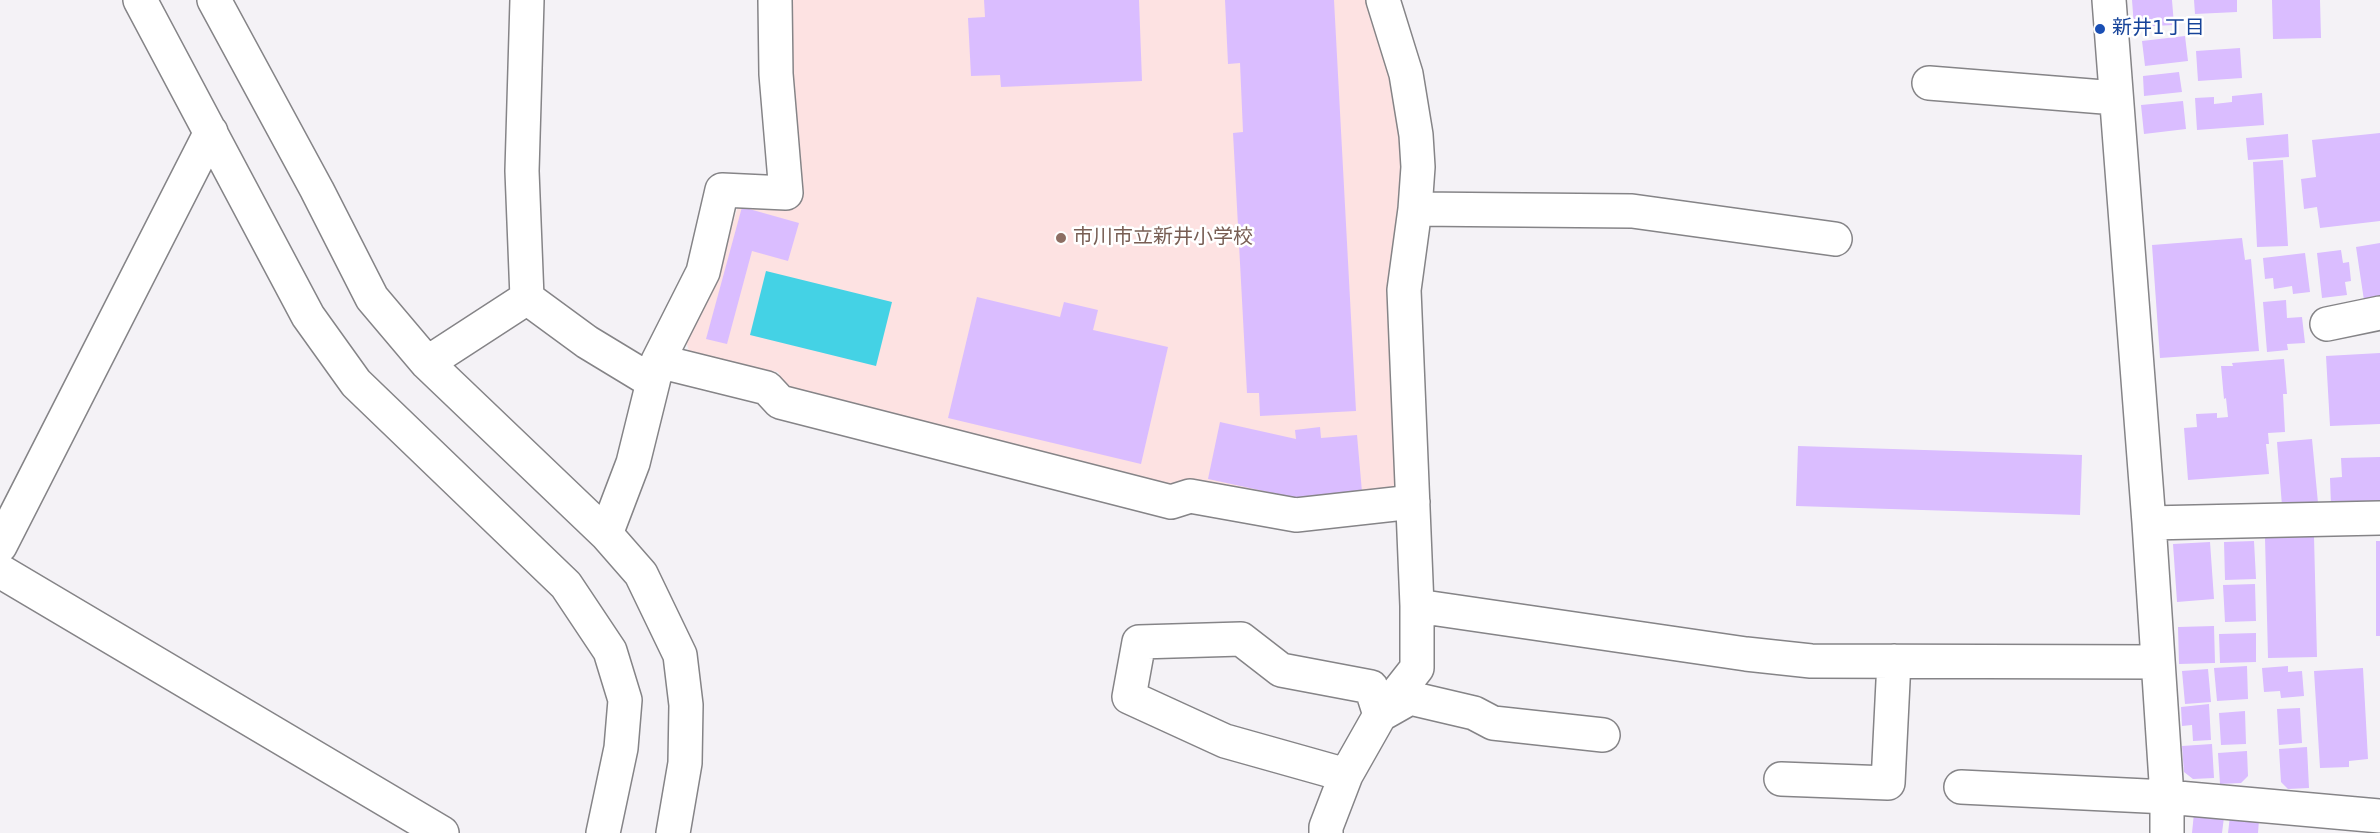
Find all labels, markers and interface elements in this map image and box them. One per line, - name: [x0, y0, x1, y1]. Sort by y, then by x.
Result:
- place label: 新井1丁目: [2112, 17, 2205, 41]
- marker: 新井1丁目: [2093, 22, 2107, 36]
- place label: 市川市立新井小学校: [1073, 226, 1253, 250]
- marker: 市川市立新井小学校: [1054, 231, 1068, 245]

